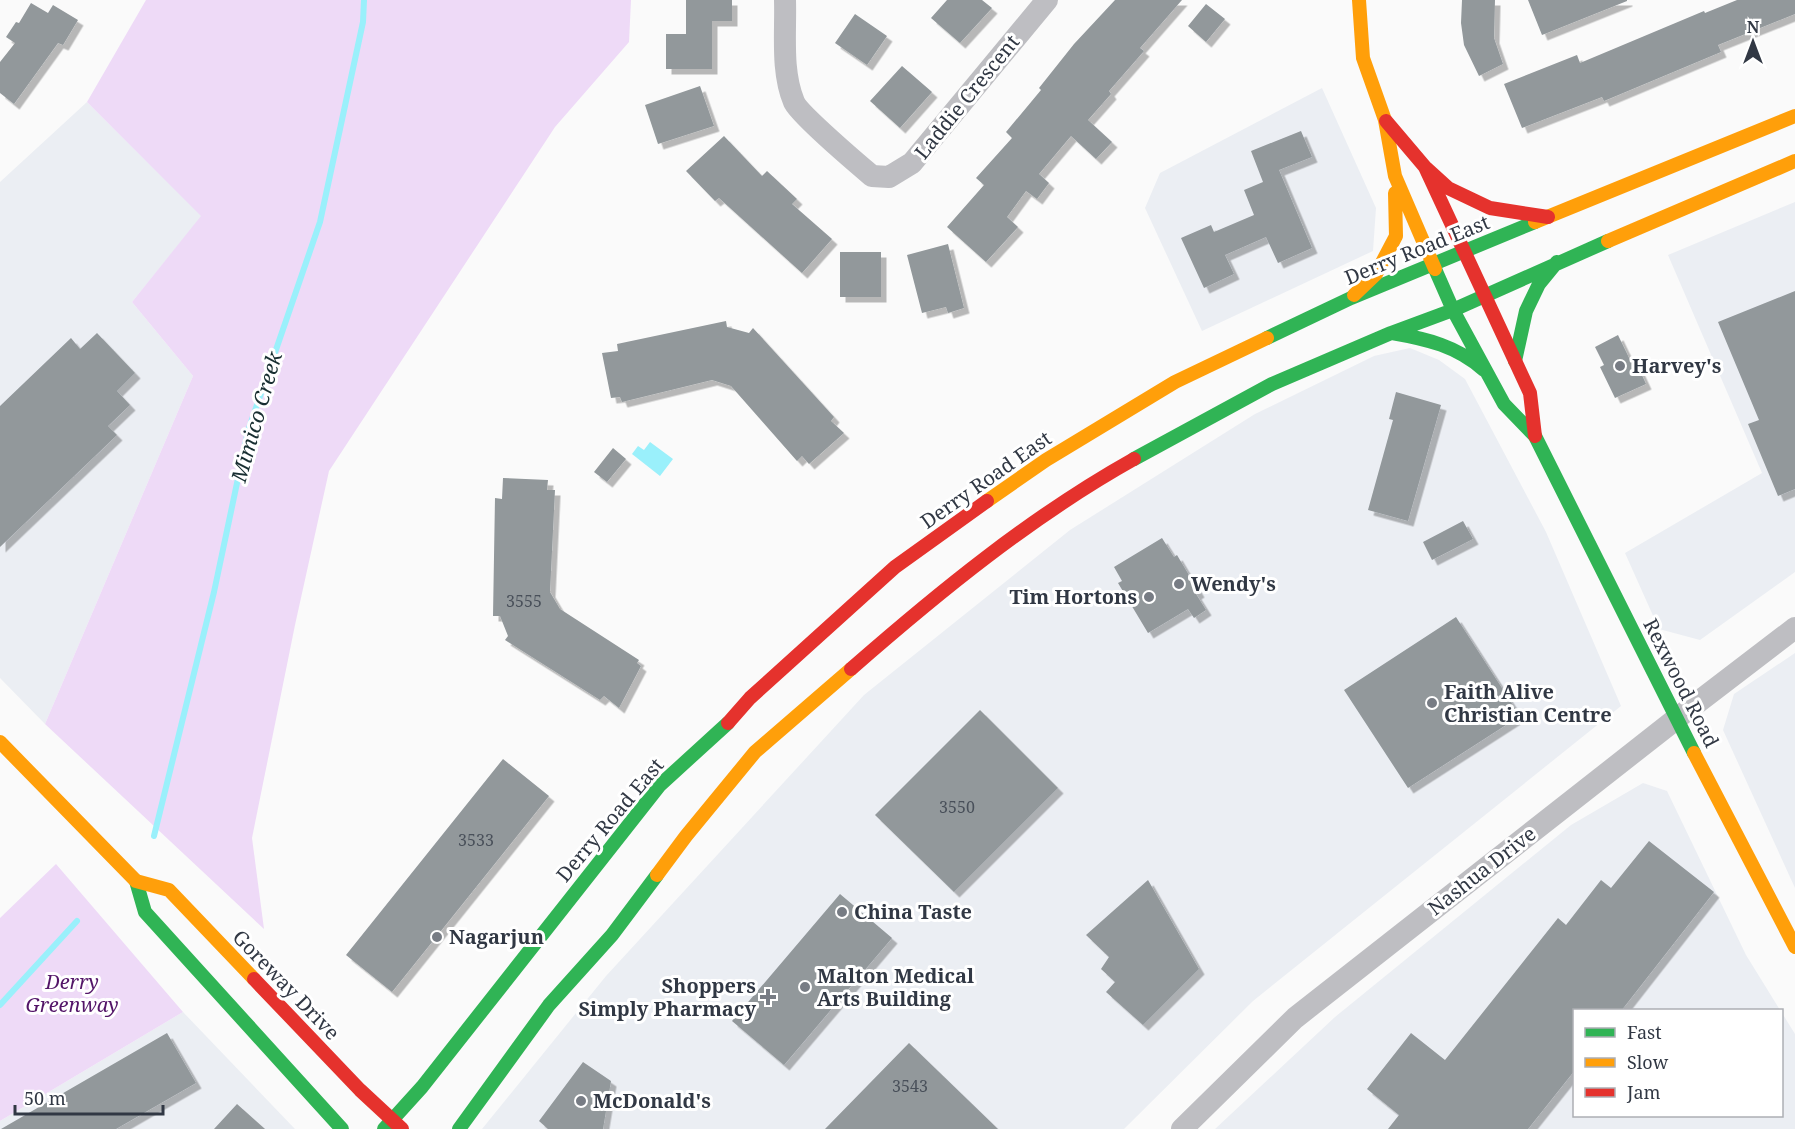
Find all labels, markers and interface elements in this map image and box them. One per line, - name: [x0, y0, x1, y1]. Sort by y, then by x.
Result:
- north arrow: [1723, 12, 1783, 72]
- text: N: [1747, 16, 1760, 38]
- street label: Laddie Crescent: [908, 29, 1025, 164]
- street label: Derry Road East: [1340, 208, 1493, 291]
- water label: Mimico Creek: [224, 347, 288, 486]
- place label: Harvey's: [1632, 352, 1721, 379]
- marker: Harvey's: [1613, 359, 1627, 373]
- street label: Derry Road East: [915, 424, 1056, 535]
- place label: Wendy's: [1191, 570, 1276, 597]
- marker: Wendy's: [1172, 577, 1186, 591]
- place label: Tim Hortons: [1010, 583, 1137, 610]
- house number: 3555: [506, 590, 542, 612]
- marker: Tim Hortons: [1142, 590, 1156, 604]
- street label: Rexwood Road: [1637, 614, 1726, 752]
- place label: Faith Alive Christian Centre: [1444, 678, 1612, 728]
- marker: Faith Alive Christian Centre: [1425, 696, 1439, 710]
- street label: Derry Road East: [550, 752, 669, 887]
- house number: 3550: [939, 796, 975, 818]
- street label: Nashua Drive: [1422, 820, 1541, 921]
- house number: 3533: [458, 829, 494, 851]
- place label: China Taste: [854, 898, 972, 925]
- marker: China Taste: [835, 905, 849, 919]
- place label: Nagarjun: [449, 923, 544, 950]
- street label: Goreway Drive: [227, 924, 346, 1046]
- marker: Nagarjun: [430, 930, 444, 944]
- place label: Malton Medical Arts Building: [817, 962, 974, 1012]
- park label: Derry Greenway: [25, 968, 119, 1018]
- place label: Shoppers Simply Pharmacy: [579, 972, 756, 1022]
- marker: Malton Medical Arts Building: [798, 980, 812, 994]
- marker: Shoppers Simply Pharmacy: [761, 990, 775, 1004]
- legend: [1573, 1009, 1783, 1117]
- text: Fast: [1627, 1020, 1662, 1044]
- text: Slow: [1627, 1050, 1669, 1074]
- house number: 3543: [892, 1075, 928, 1097]
- scale bar: [15, 1078, 164, 1116]
- text: Jam: [1626, 1080, 1661, 1104]
- text: 50 m: [24, 1086, 66, 1110]
- place label: McDonald's: [593, 1087, 711, 1114]
- marker: McDonald's: [574, 1094, 588, 1108]

